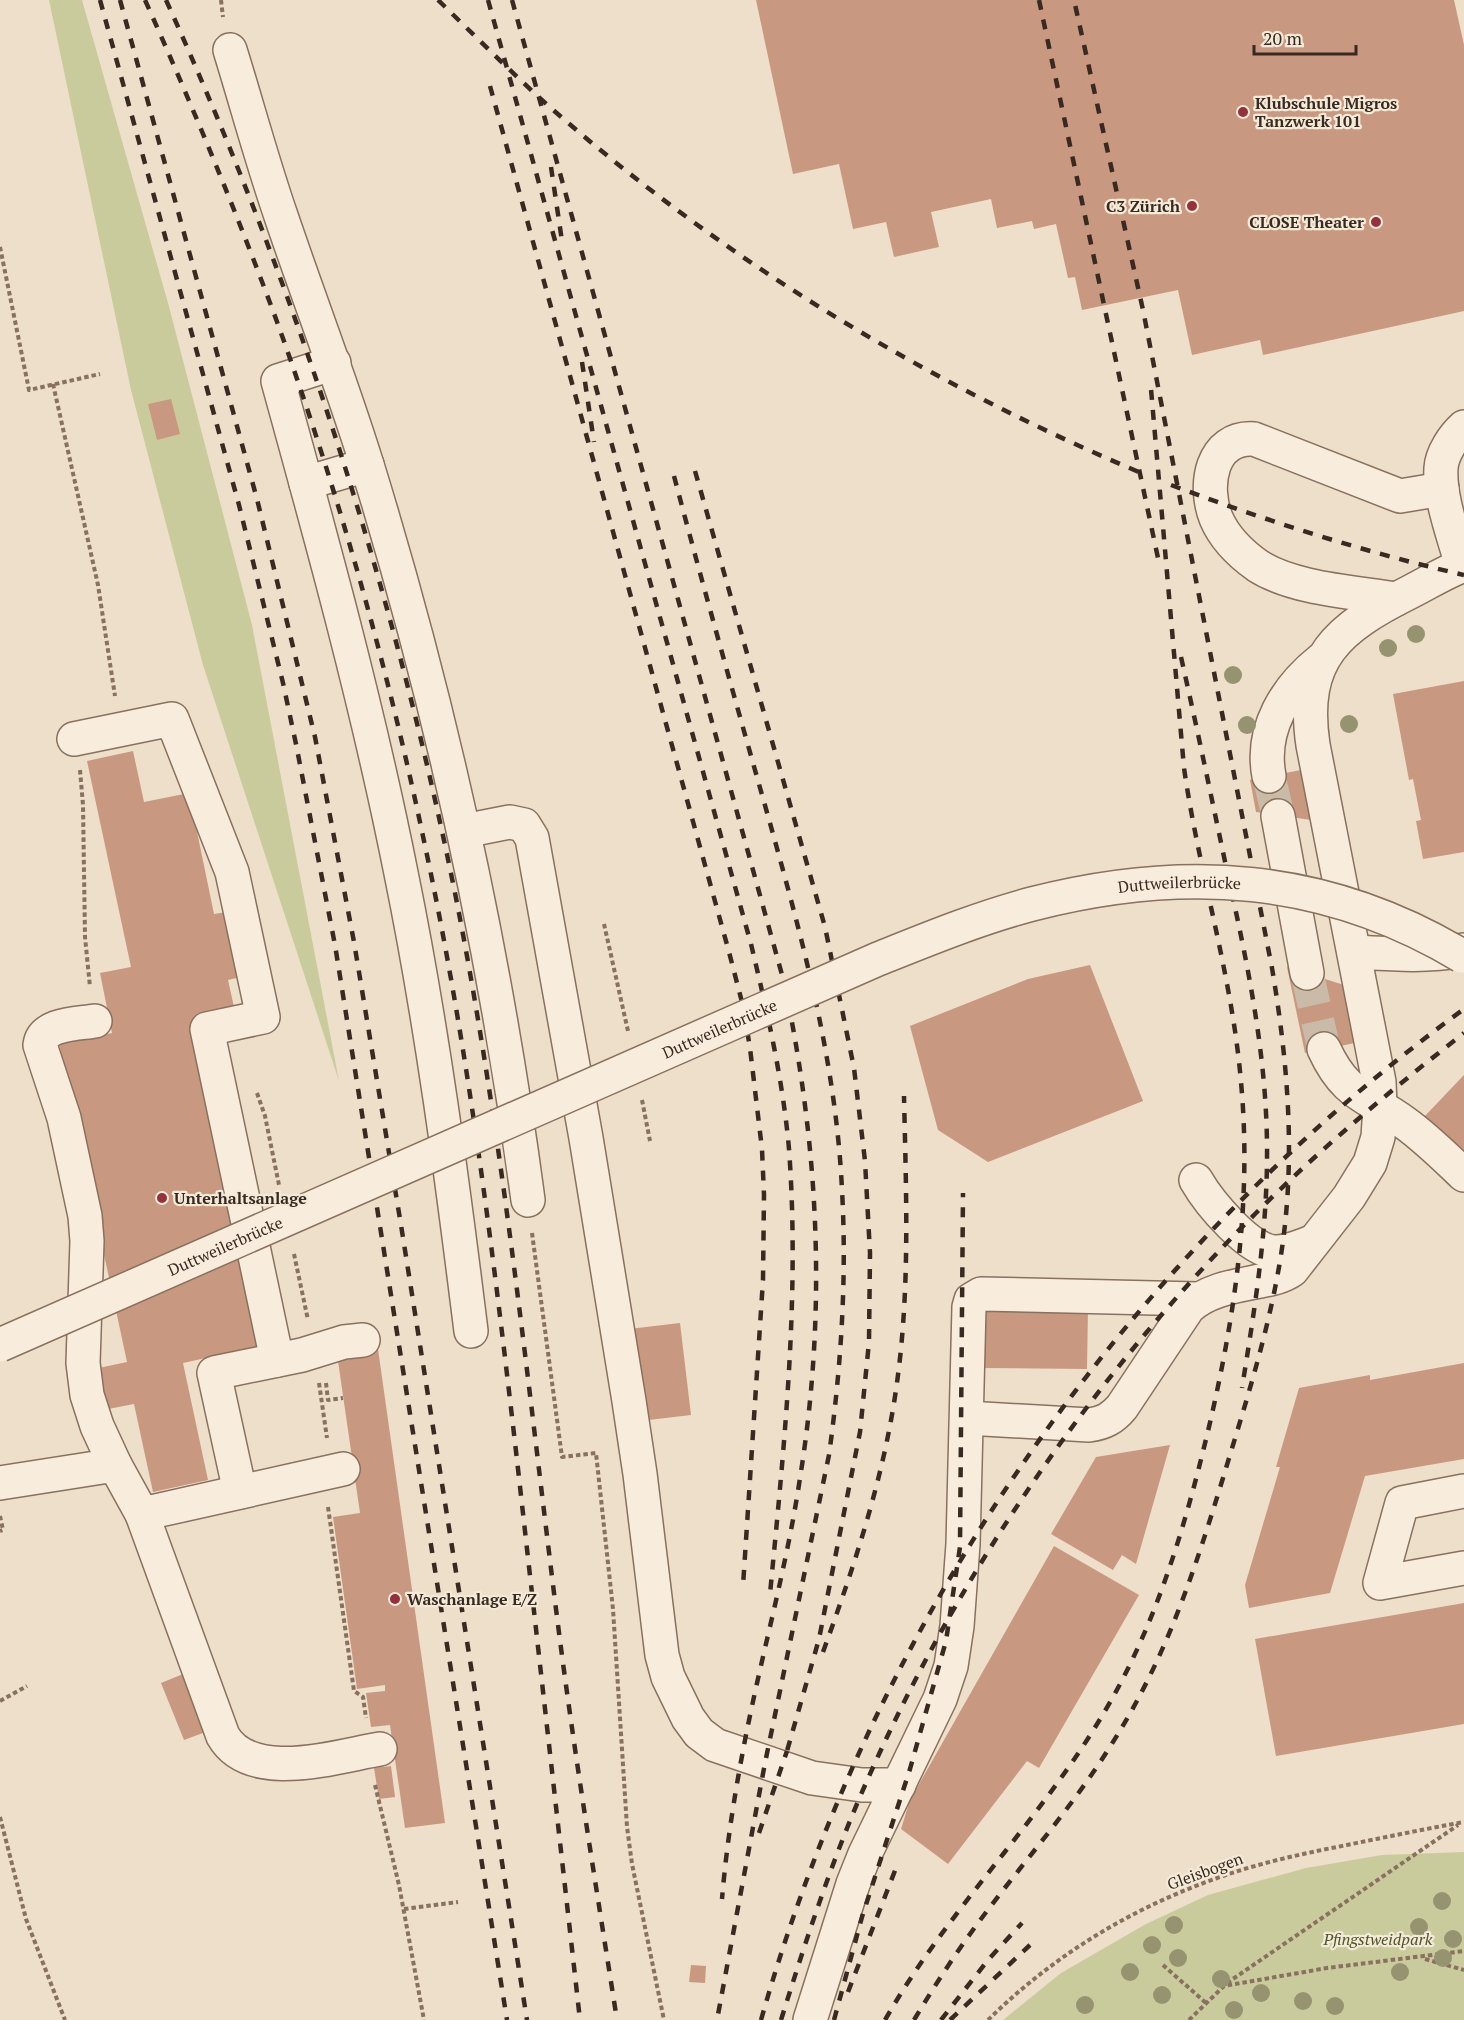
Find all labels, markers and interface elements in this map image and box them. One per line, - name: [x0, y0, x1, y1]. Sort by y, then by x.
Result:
- scale bar: [1254, 18, 1356, 56]
- text: 20 m: [1263, 26, 1303, 50]
- place label: Klubschule Migros Tanzwerk 101: [1255, 92, 1397, 132]
- marker: Klubschule Migros Tanzwerk 101: [1236, 105, 1250, 119]
- place label: C3 Zürich: [1106, 195, 1181, 217]
- marker: C3 Zürich: [1185, 199, 1199, 213]
- place label: CLOSE Theater: [1249, 211, 1364, 233]
- marker: CLOSE Theater: [1369, 215, 1383, 229]
- street label: Duttweilerbrücke: [1117, 871, 1242, 898]
- street label: Duttweilerbrücke: [659, 994, 780, 1064]
- place label: Unterhaltsanlage: [174, 1187, 307, 1209]
- marker: Unterhaltsanlage: [155, 1191, 169, 1205]
- street label: Duttweilerbrücke: [164, 1211, 286, 1281]
- place label: Waschanlage E/Z: [407, 1588, 537, 1610]
- marker: Waschanlage E/Z: [388, 1592, 402, 1606]
- street label: Gleisbogen: [1164, 1847, 1246, 1895]
- park label: Pfingstweidpark: [1323, 1928, 1433, 1950]

